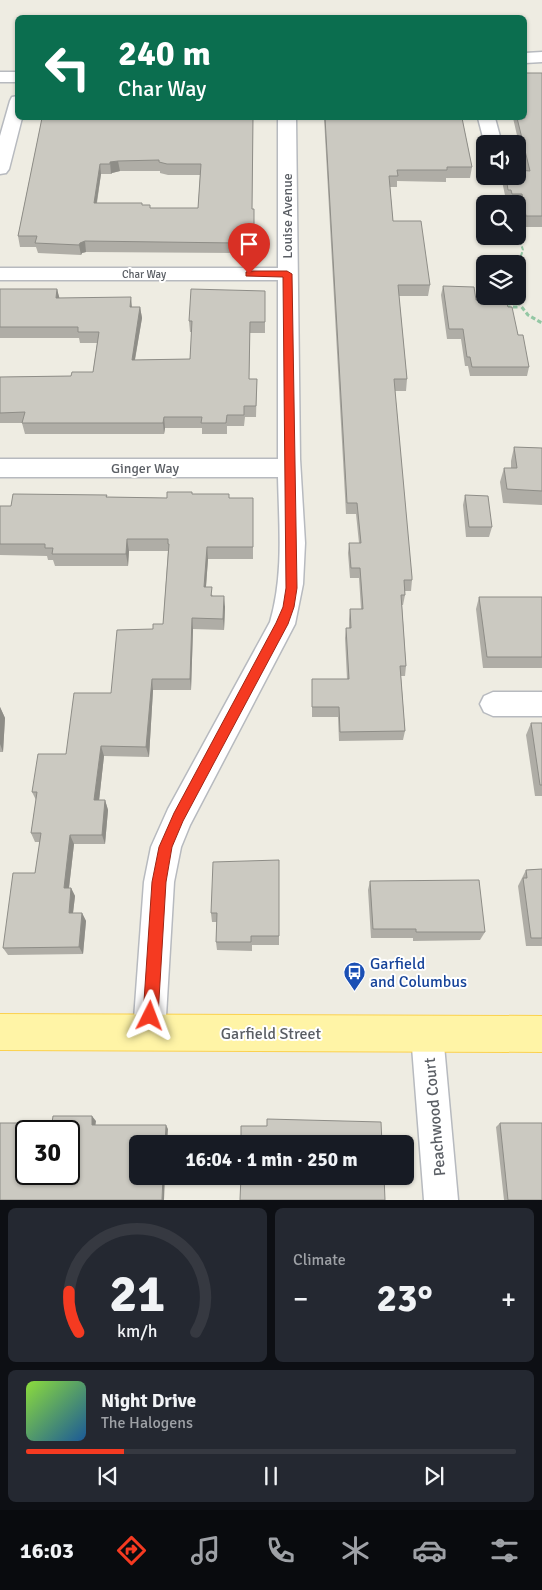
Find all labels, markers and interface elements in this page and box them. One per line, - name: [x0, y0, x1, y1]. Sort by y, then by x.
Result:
- text: 240 m: [118, 32, 211, 75]
- icon: left: [35, 35, 100, 100]
- text: Char Way: [118, 75, 206, 102]
- map controls: [476, 135, 526, 305]
- button: sound: [476, 135, 526, 185]
- street label: Louise Avenue: [279, 173, 296, 259]
- button: search: [476, 195, 526, 245]
- pin: [228, 223, 270, 274]
- icon: arrive: [235, 230, 263, 258]
- button: layers: [476, 255, 526, 305]
- street label: Char Way: [122, 268, 167, 281]
- street label: Ginger Way: [111, 460, 179, 477]
- place label: Garfield and Columbus: [370, 954, 467, 992]
- bus stop icon: Garfield and Columbus: [342, 960, 366, 991]
- position arrow: [123, 989, 175, 1041]
- street label: Garfield Street: [221, 1024, 322, 1044]
- street label: Peachwood Court: [420, 1056, 450, 1177]
- speed limit sign: 30: [15, 1120, 80, 1185]
- text: 16:04 · 1 min · 250 m: [185, 1148, 358, 1172]
- text: Climate: [293, 1250, 346, 1270]
- text: 21: [109, 1262, 166, 1326]
- text: 23°: [376, 1275, 433, 1322]
- text: −: [293, 1282, 308, 1316]
- text: +: [501, 1282, 516, 1316]
- text: km/h: [117, 1320, 158, 1342]
- text: Night Drive: [101, 1389, 196, 1413]
- text: The Halogens: [101, 1413, 193, 1433]
- icon: previous: [94, 1462, 122, 1490]
- icon: pause: [257, 1462, 285, 1490]
- icon: next: [420, 1462, 448, 1490]
- icon: directions: [114, 1533, 149, 1568]
- icon: music: [188, 1533, 223, 1568]
- icon: phone: [263, 1533, 298, 1568]
- icon: climate: [338, 1533, 373, 1568]
- icon: car: [412, 1533, 447, 1568]
- icon: filters: [487, 1533, 522, 1568]
- text: 16:03: [20, 1537, 74, 1564]

